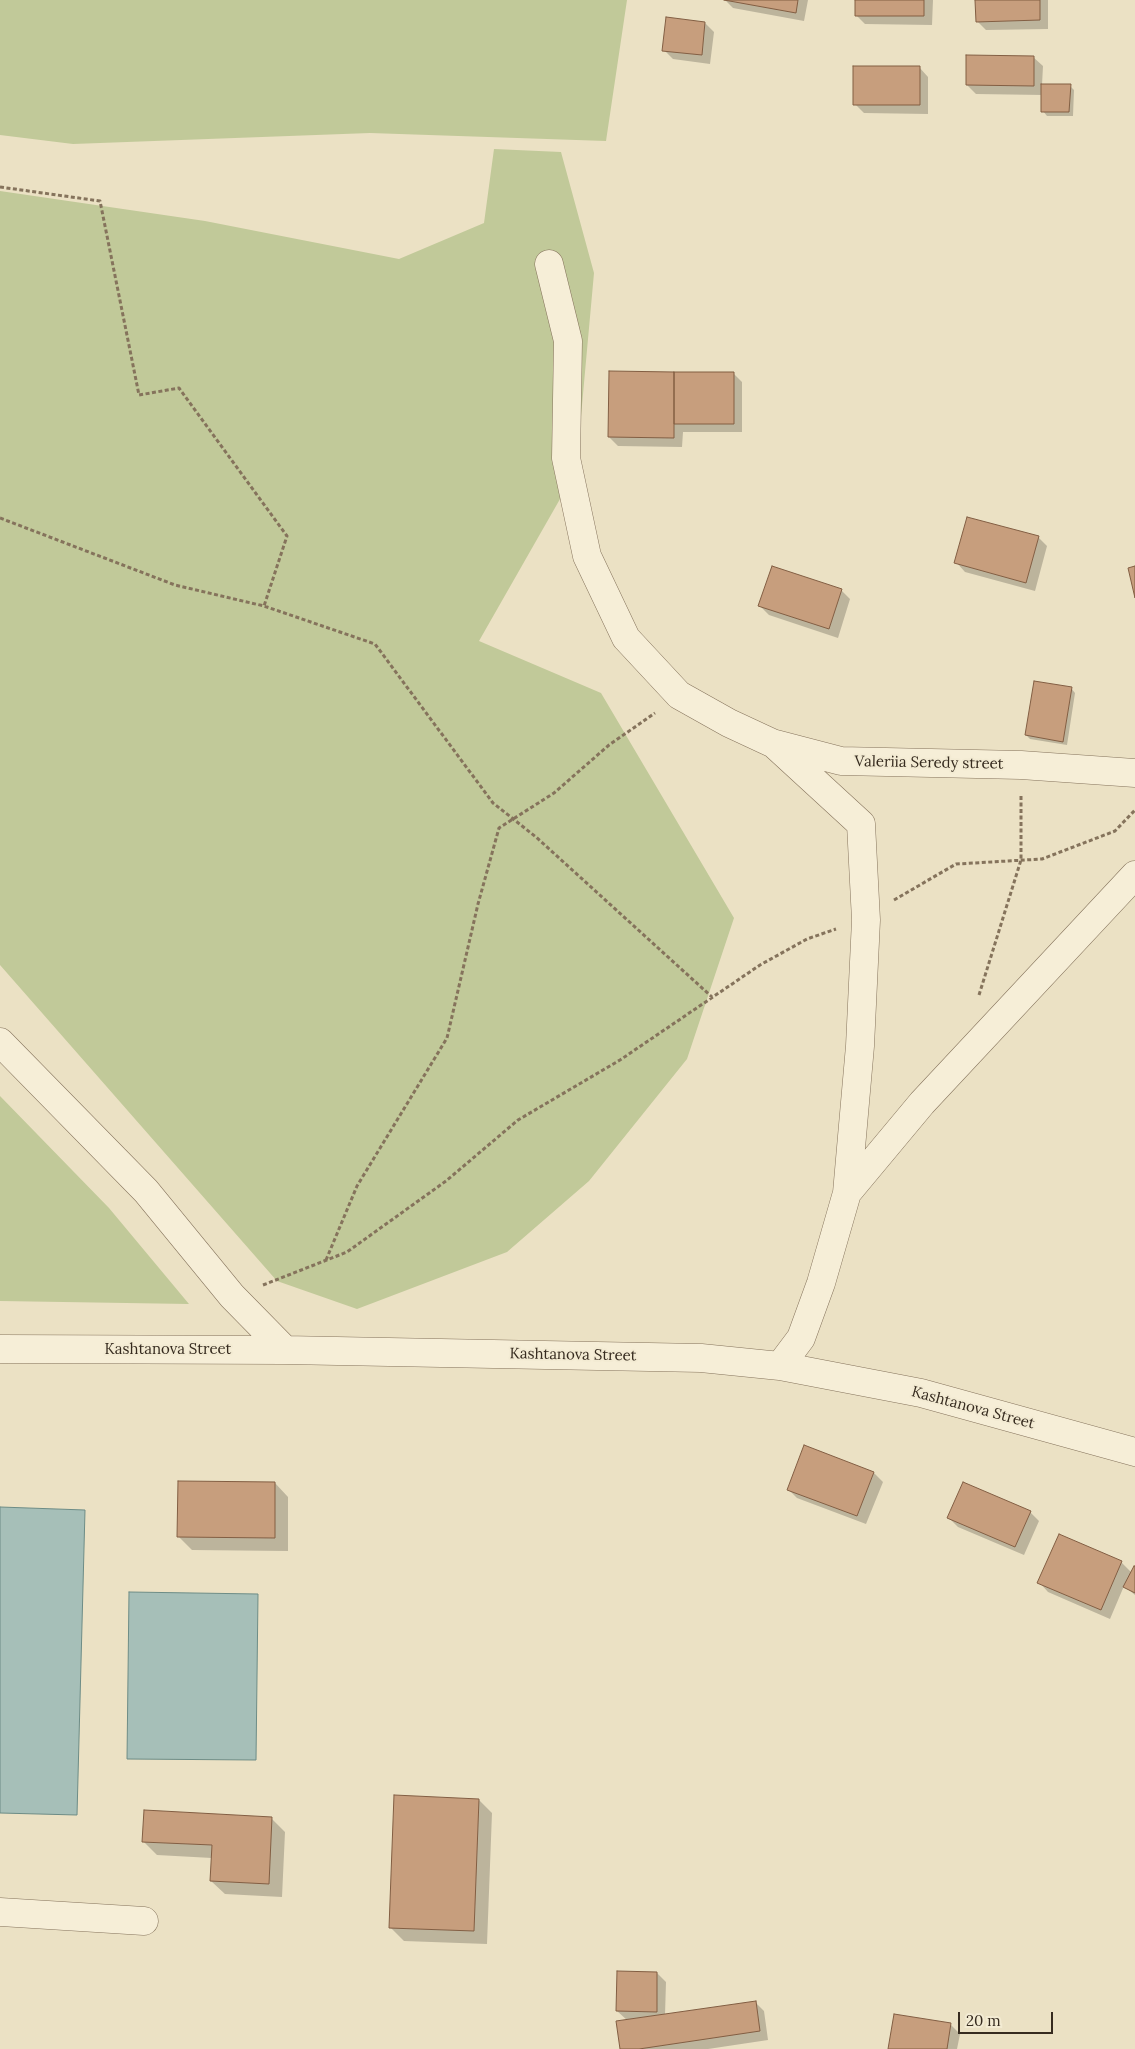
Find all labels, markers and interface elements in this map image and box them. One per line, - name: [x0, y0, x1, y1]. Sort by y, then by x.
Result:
- street label: Valeriia Seredy street: [854, 753, 1004, 773]
- street label: Kashtanova Street: [105, 1341, 231, 1359]
- street label: Kashtanova Street: [509, 1345, 637, 1365]
- street label: Kashtanova Street: [909, 1383, 1037, 1433]
- scale bar: [960, 2002, 1055, 2034]
- text: 20 m: [966, 2011, 1001, 2030]

